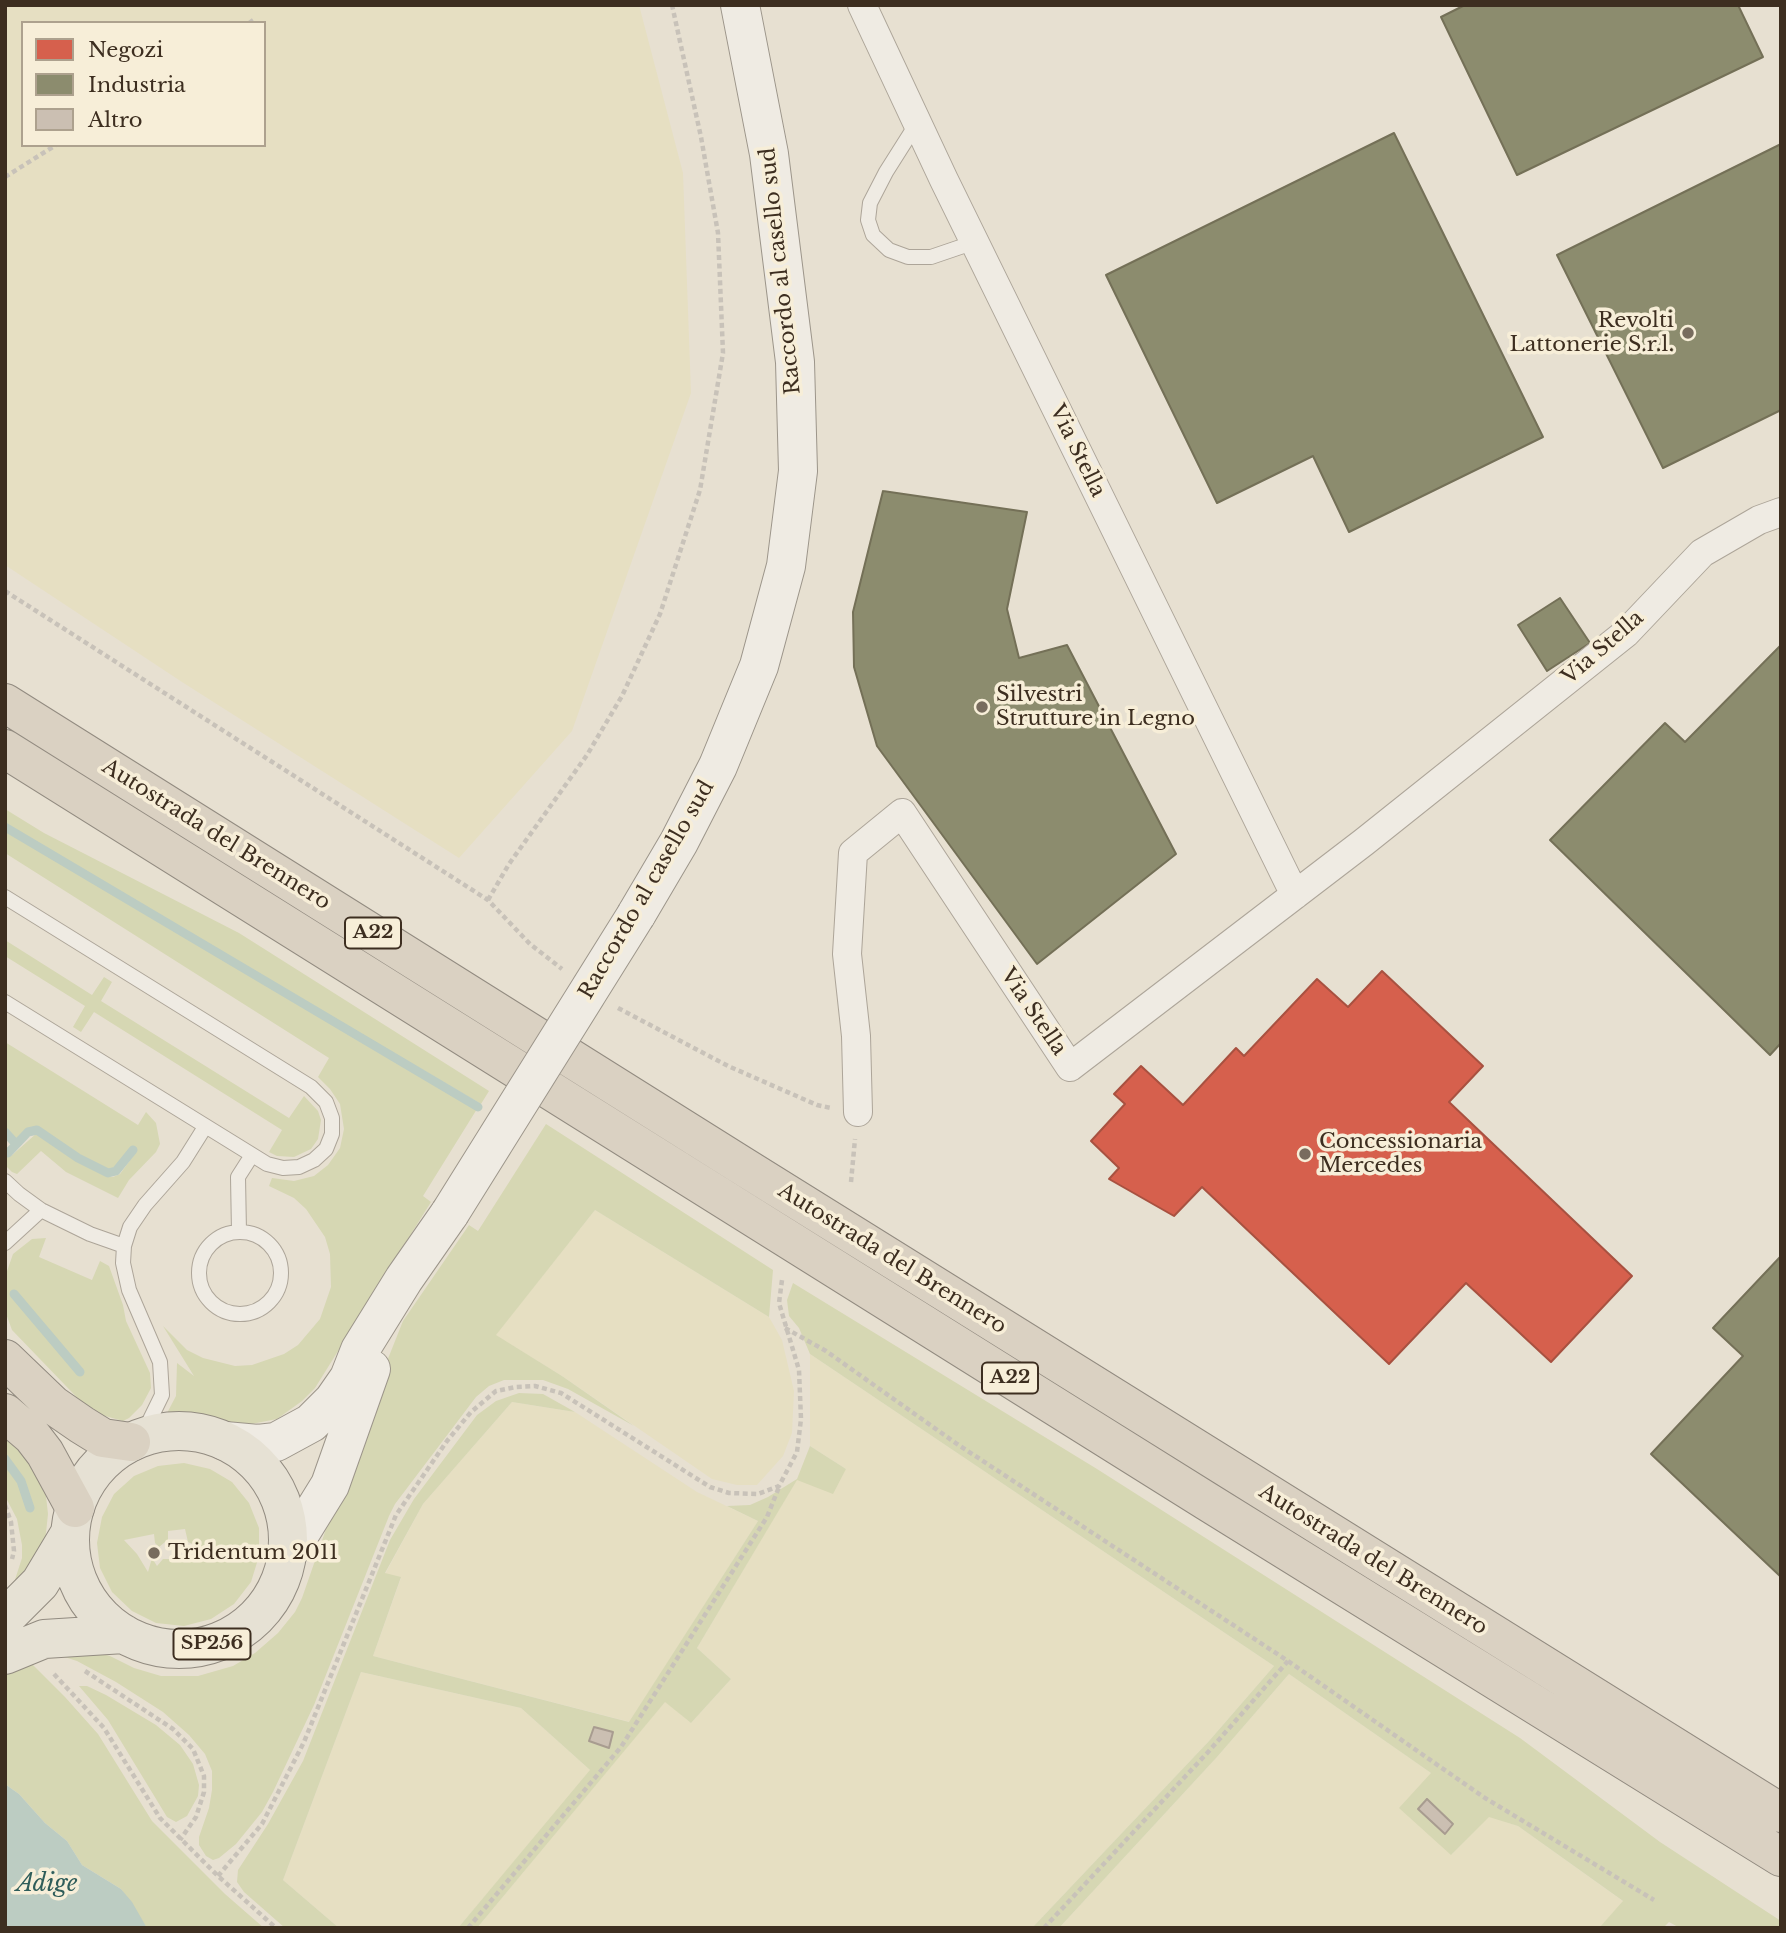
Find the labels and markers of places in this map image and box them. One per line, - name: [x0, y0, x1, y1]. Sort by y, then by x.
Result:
- place label: Revolti Lattonerie S.r.l.: [1509, 308, 1674, 358]
- marker: Revolti Lattonerie S.r.l.: [1680, 325, 1696, 341]
- place label: Silvestri Strutture in Legno: [996, 682, 1195, 732]
- marker: Silvestri Strutture in Legno: [974, 699, 990, 715]
- place label: Concessionaria Mercedes: [1319, 1129, 1482, 1179]
- marker: Concessionaria Mercedes: [1297, 1146, 1313, 1162]
- place label: Tridentum 2011: [168, 1540, 338, 1566]
- marker: Tridentum 2011: [146, 1545, 162, 1561]

